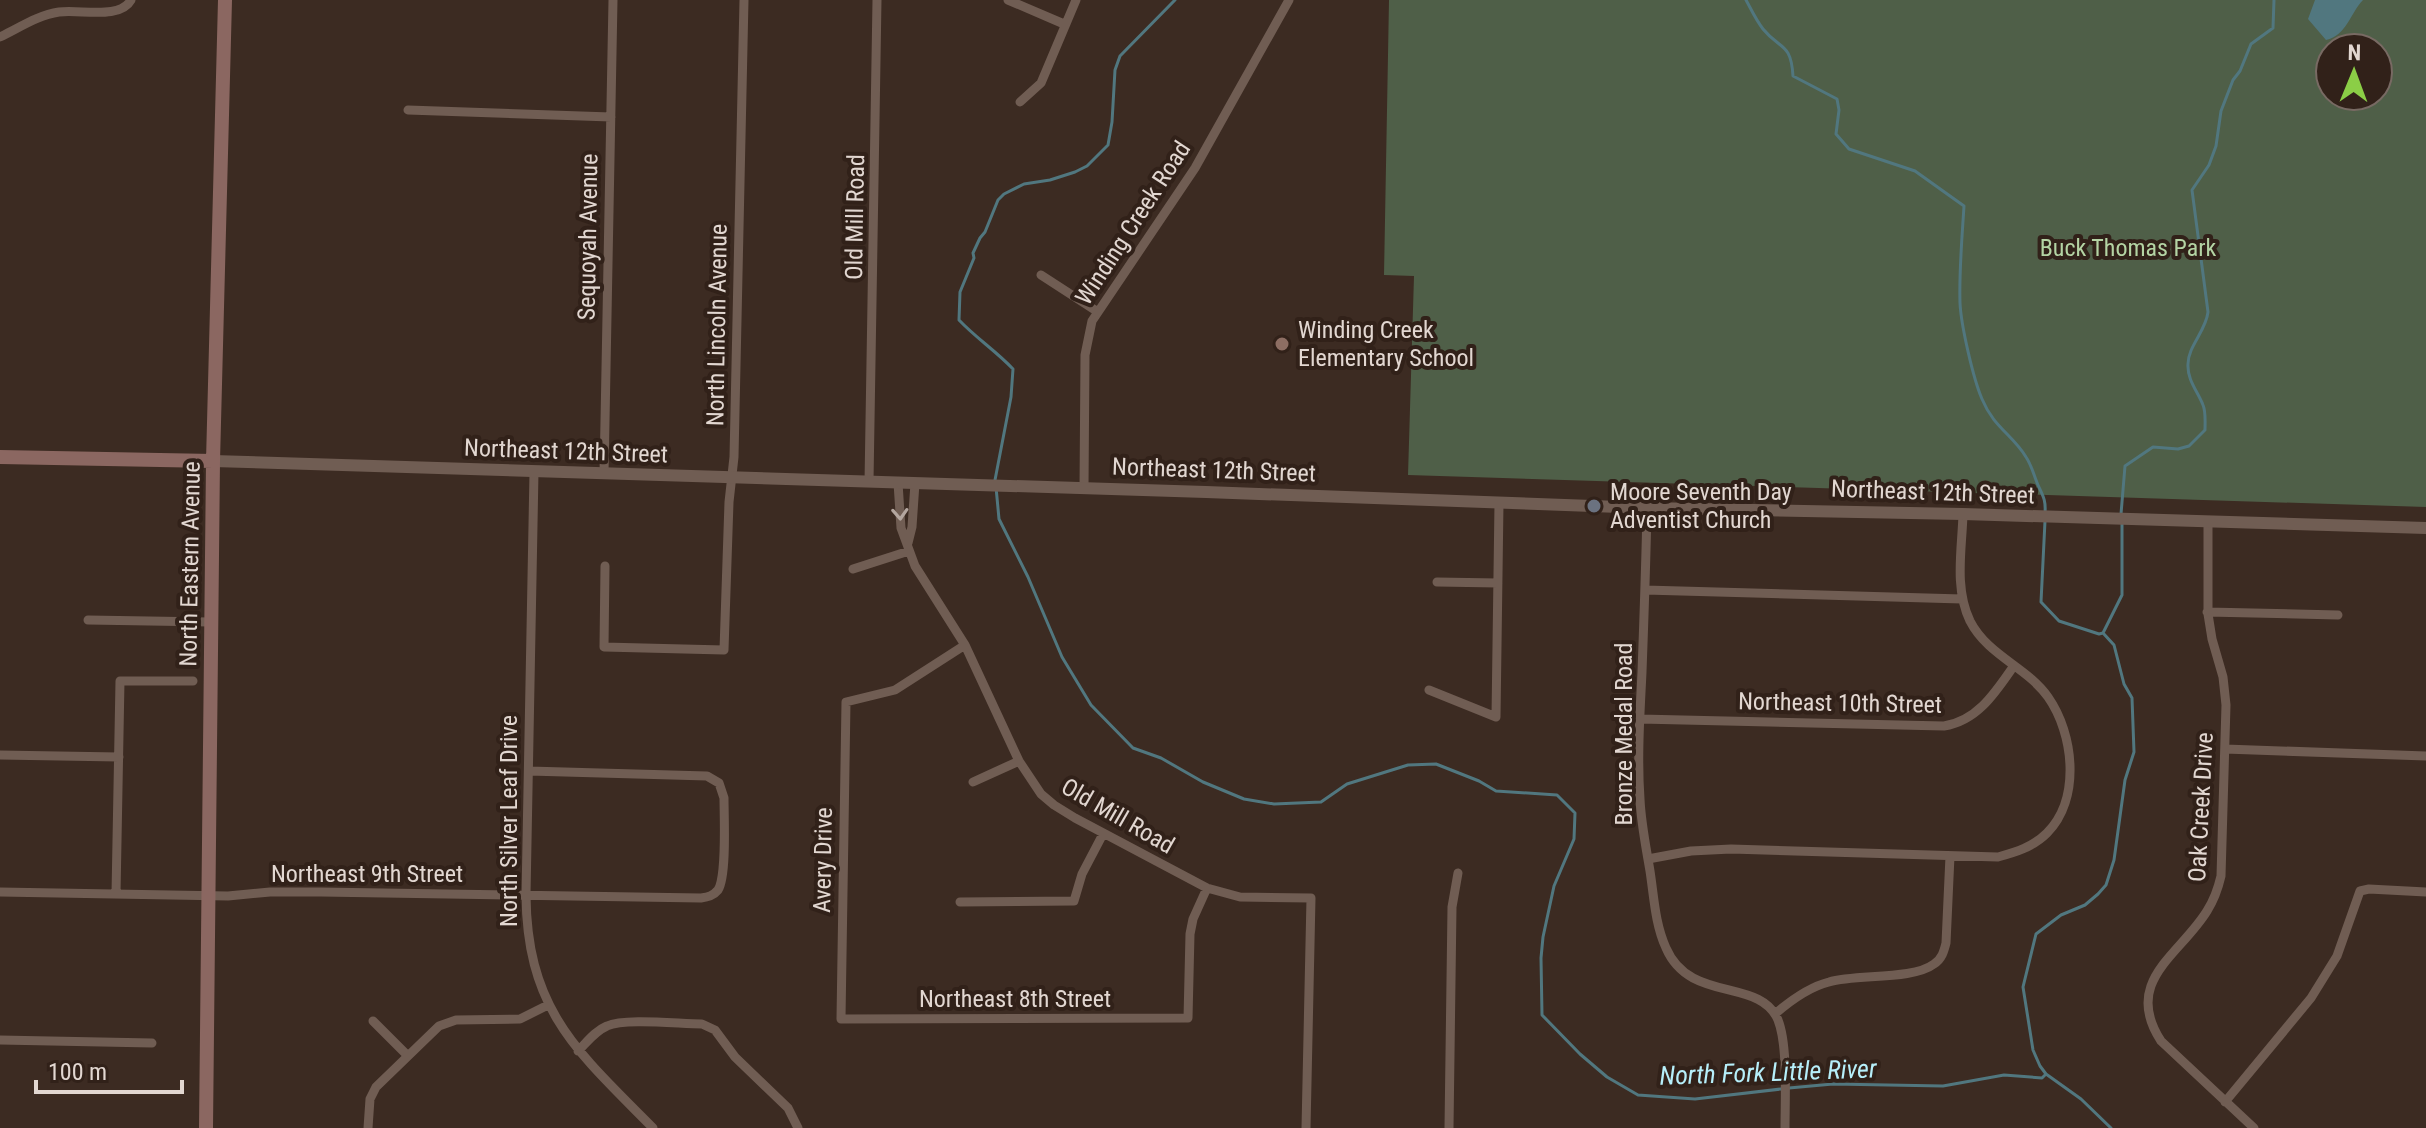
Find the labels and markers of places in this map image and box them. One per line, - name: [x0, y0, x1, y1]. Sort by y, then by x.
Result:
- place label: Winding Creek Elementary School: [1298, 316, 1474, 372]
- marker: Winding Creek Elementary School: [1273, 335, 1291, 353]
- place label: Moore Seventh Day Adventist Church: [1610, 478, 1792, 534]
- marker: Moore Seventh Day Adventist Church: [1585, 497, 1603, 515]

